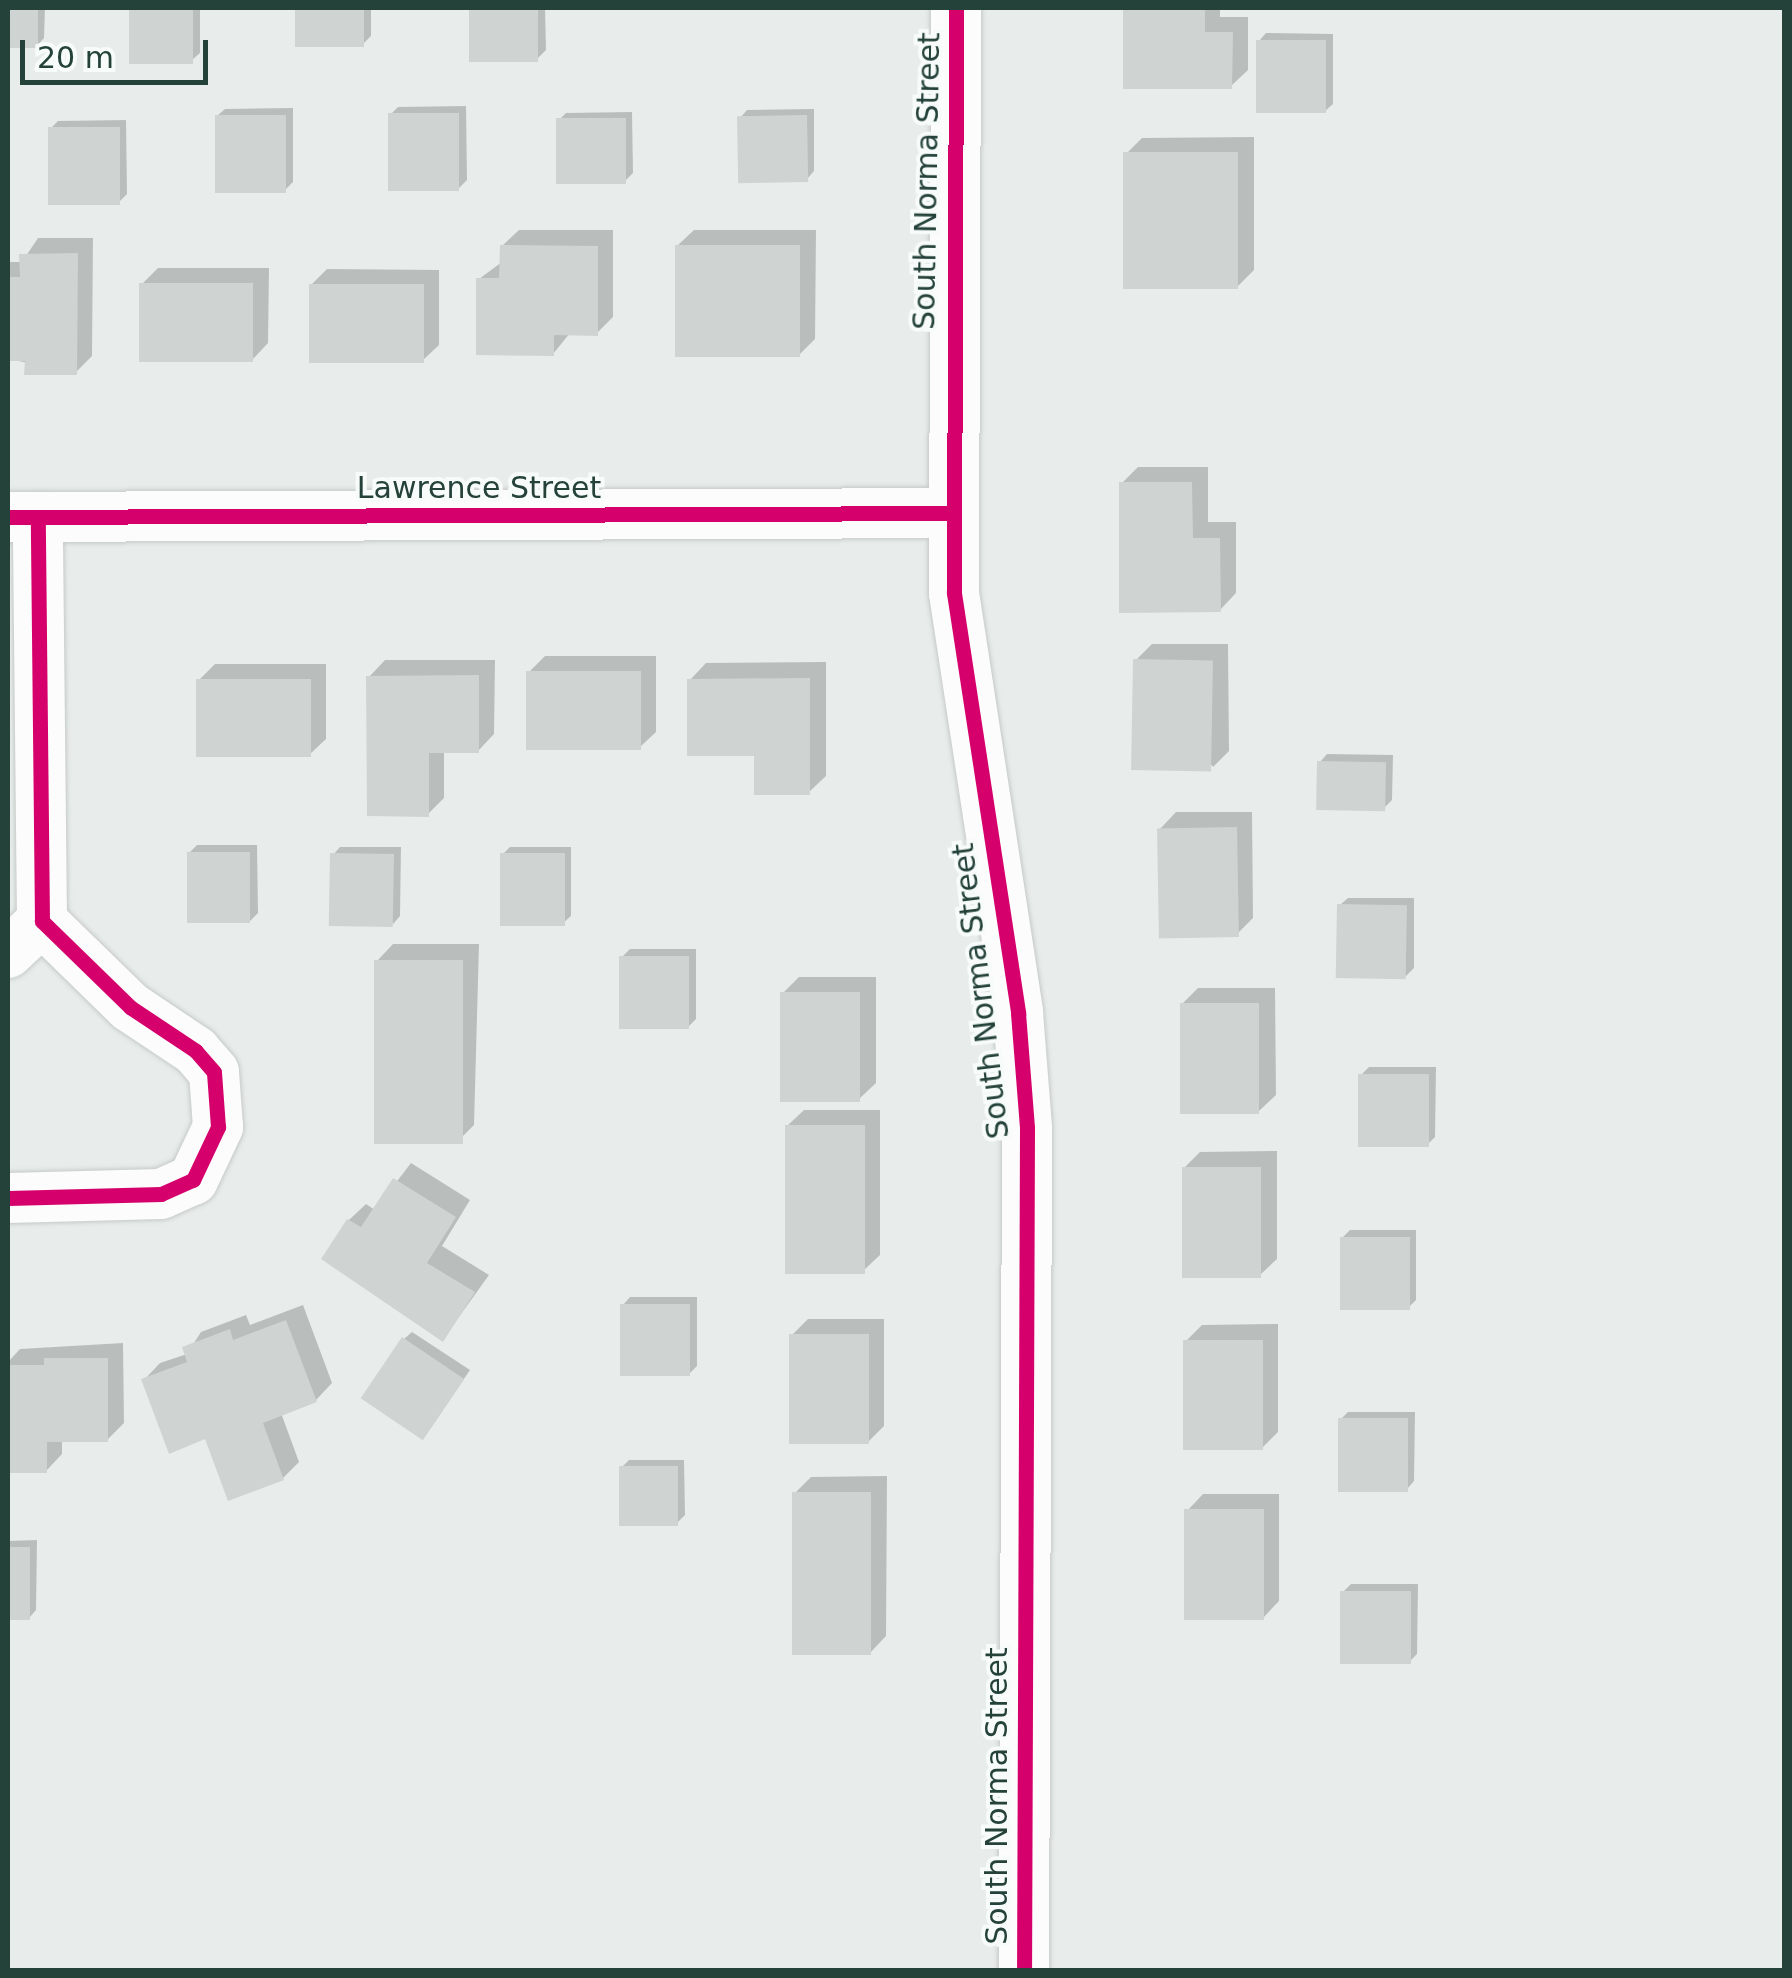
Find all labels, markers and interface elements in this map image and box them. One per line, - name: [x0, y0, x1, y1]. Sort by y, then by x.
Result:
- scale bar: [25, 20, 212, 82]
- street label: South Norma Street: [906, 32, 948, 330]
- text: 20 m: [37, 40, 114, 75]
- street label: Lawrence Street: [357, 470, 601, 506]
- street label: South Norma Street: [945, 841, 1017, 1141]
- street label: South Norma Street: [979, 1647, 1015, 1945]

